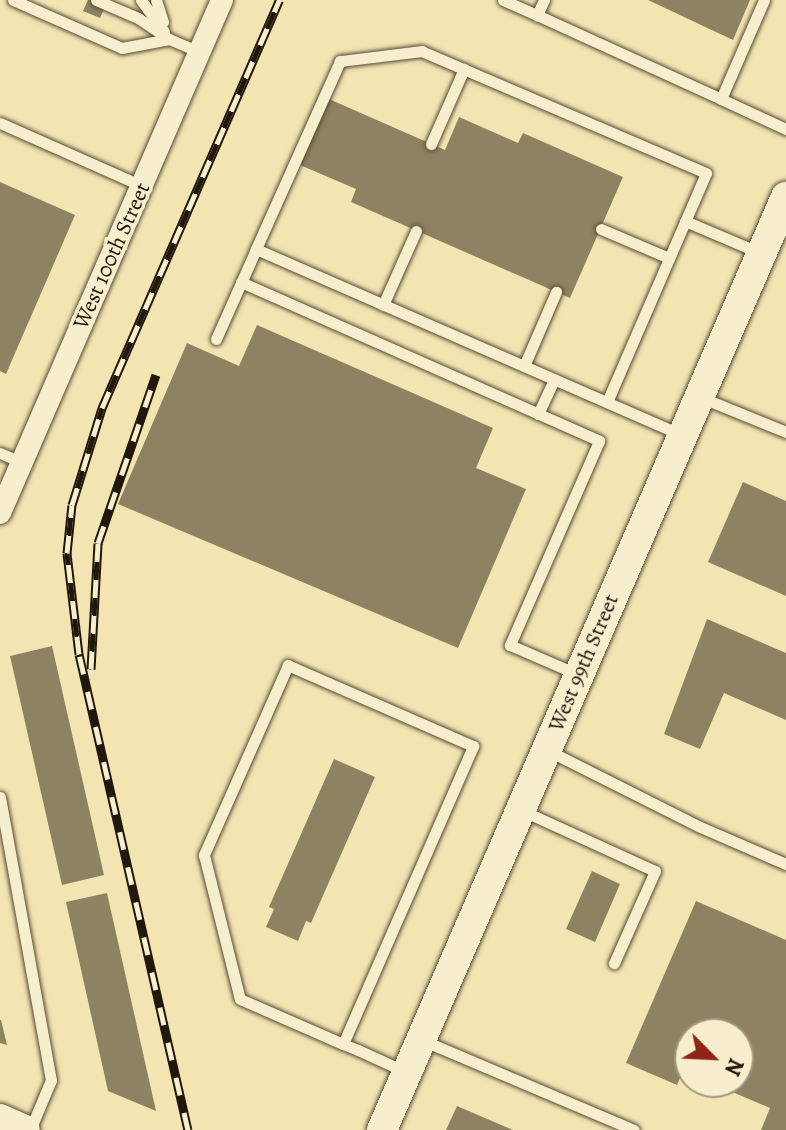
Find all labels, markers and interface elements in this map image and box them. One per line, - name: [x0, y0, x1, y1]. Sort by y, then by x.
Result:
- street label: West 100th Street: [68, 179, 156, 333]
- street label: West 99th Street: [543, 590, 625, 736]
- north arrow: [674, 1018, 754, 1098]
- text: N: [717, 1054, 751, 1080]

